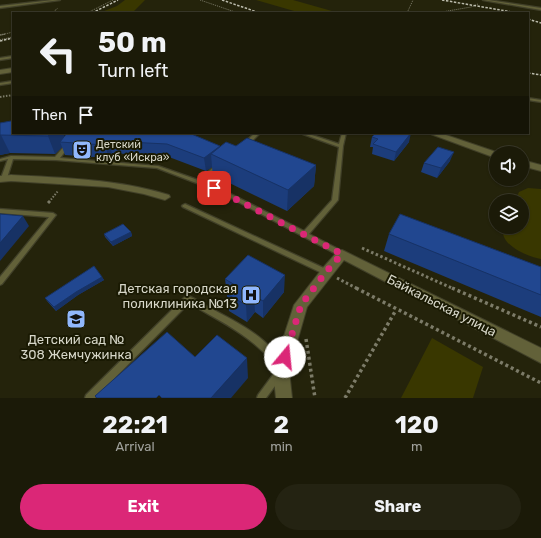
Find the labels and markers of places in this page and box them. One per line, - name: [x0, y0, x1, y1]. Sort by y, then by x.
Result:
- place label: Детский клуб «Искра»: [96, 138, 170, 164]
- theatre icon: Детский клуб «Искра»: [71, 139, 93, 161]
- pin: [197, 171, 231, 205]
- place label: Детская городская поликлиника №13: [118, 281, 237, 311]
- hospital icon: Детская городская поликлиника №13: [240, 284, 262, 306]
- school or university icon: Детский сад № 308 Жемчужинка: [65, 308, 87, 330]
- place label: Детский сад № 308 Жемчужинка: [20, 332, 132, 362]

